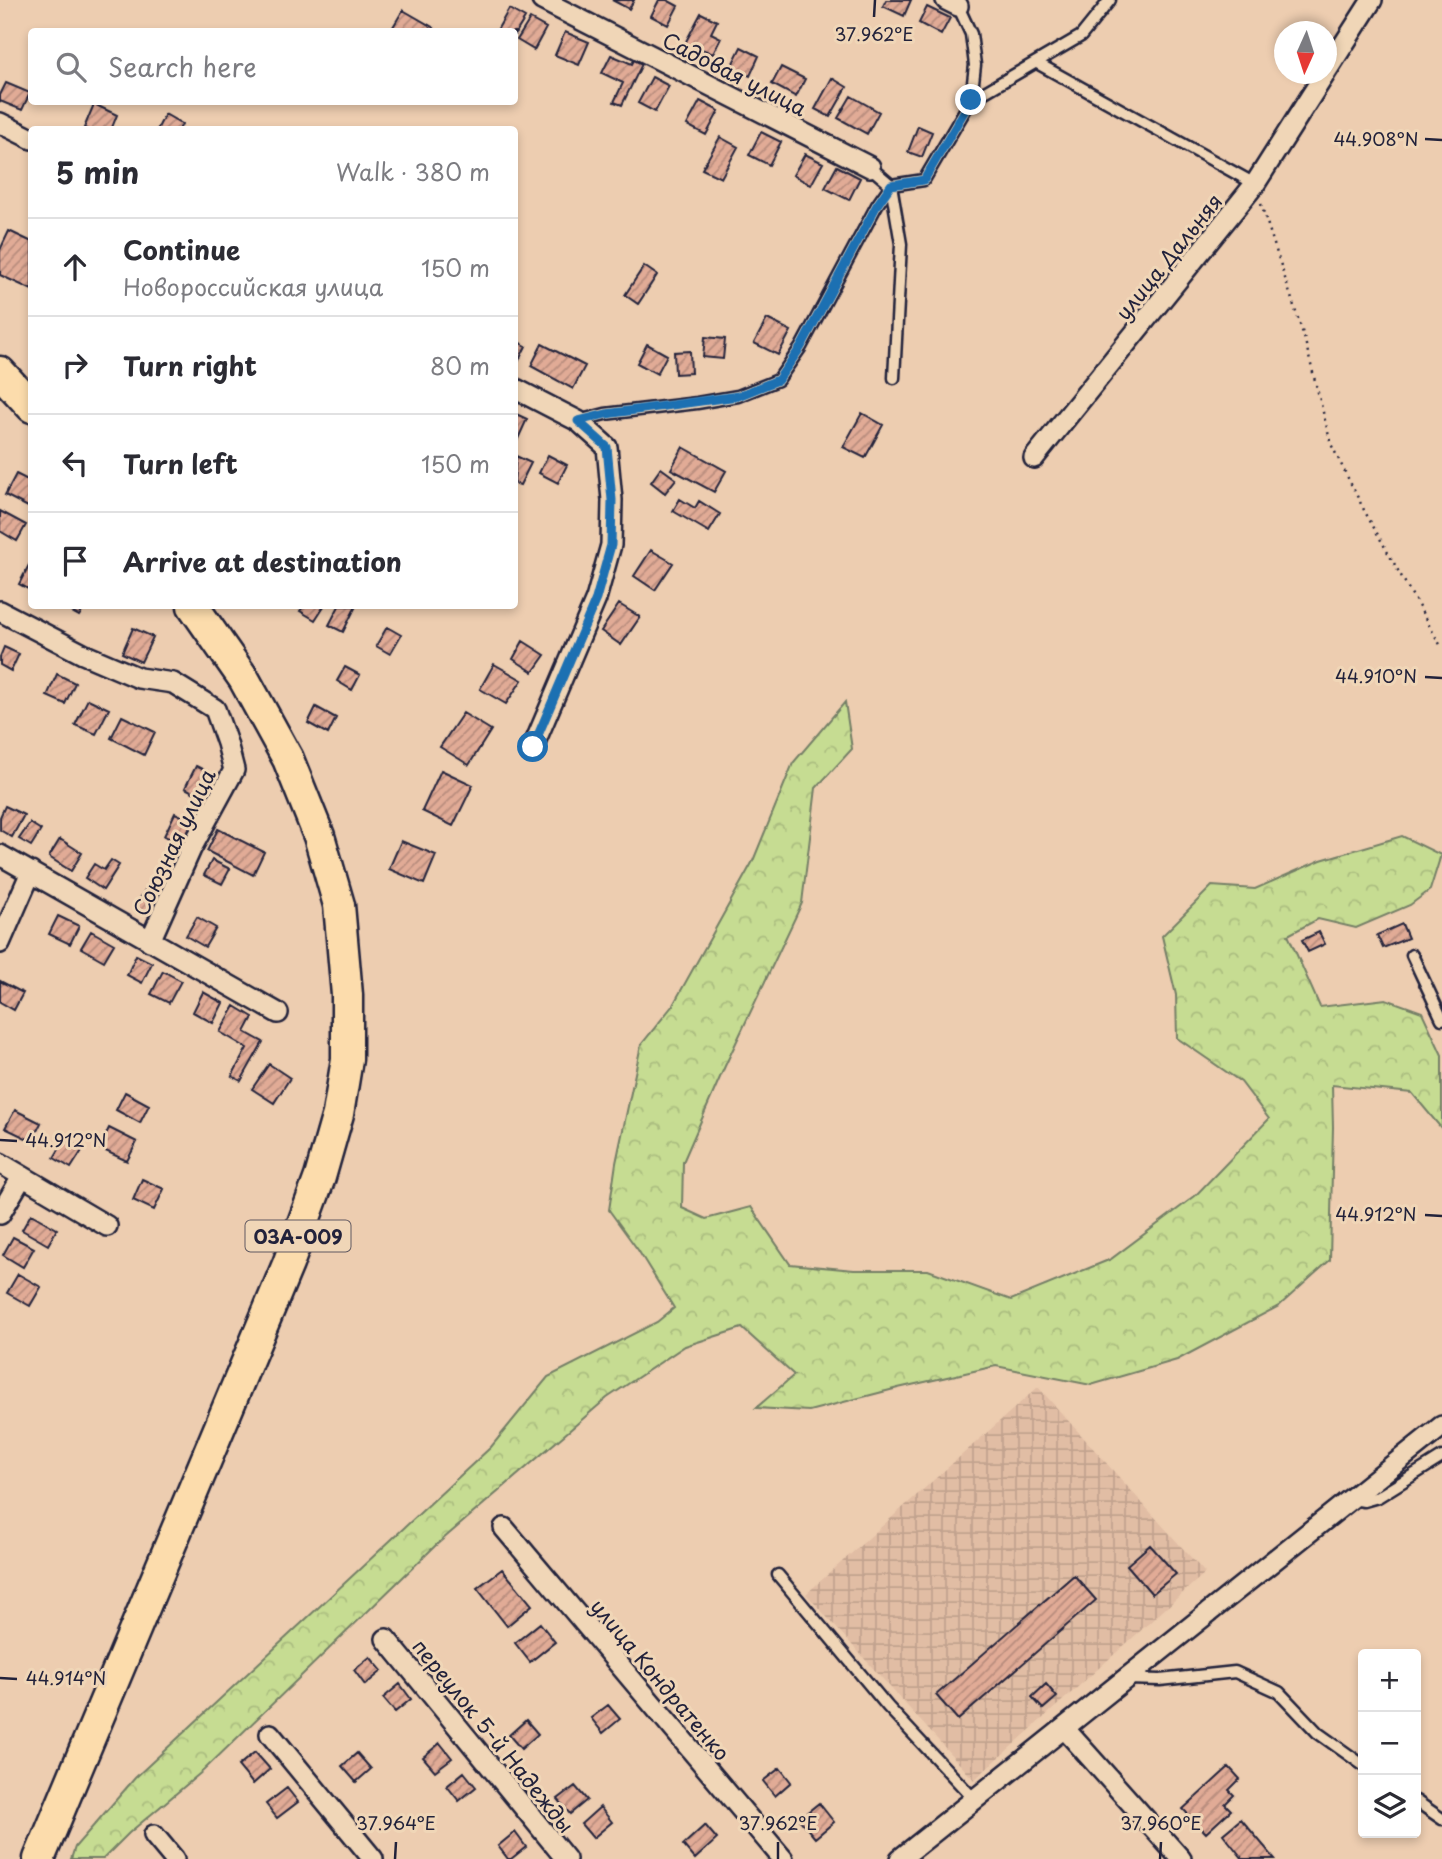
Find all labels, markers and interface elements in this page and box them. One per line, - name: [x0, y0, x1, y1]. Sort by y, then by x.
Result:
- text: 37.962°E: [835, 20, 913, 47]
- north arrow: [1274, 21, 1337, 84]
- street label: Садовая улица: [657, 23, 813, 123]
- search box: [28, 28, 518, 105]
- text: Search here: [108, 47, 257, 86]
- icon: search: [52, 48, 90, 86]
- route end: [955, 84, 986, 115]
- text: 44.908°N: [1333, 125, 1419, 152]
- text: 5 min: [56, 149, 139, 194]
- text: Walk · 380 m: [336, 154, 490, 189]
- street label: улица Дальняя: [1107, 186, 1229, 326]
- text: Continue: [123, 230, 240, 269]
- icon: ahead: [56, 248, 94, 286]
- text: 150 m: [421, 250, 490, 285]
- text: Новороссийская улица: [123, 269, 383, 304]
- icon: right: [56, 346, 94, 384]
- text: Turn right: [123, 346, 257, 385]
- text: 80 m: [430, 348, 490, 383]
- icon: left: [56, 444, 94, 482]
- text: Turn left: [123, 444, 238, 483]
- text: 150 m: [421, 446, 490, 481]
- icon: arrive: [56, 542, 94, 580]
- text: Arrive at destination: [123, 542, 402, 581]
- text: 44.910°N: [1335, 662, 1417, 689]
- route start: [517, 731, 548, 762]
- street label: Союзная улица: [123, 762, 223, 921]
- text: 44.912°N: [25, 1126, 107, 1153]
- text: 44.912°N: [1335, 1200, 1417, 1227]
- road number: 03А-009: [246, 1220, 350, 1252]
- street label: улица Кондратенко: [584, 1591, 738, 1767]
- street label: переулок 5-й Надежды: [405, 1631, 583, 1839]
- map controls: [1358, 1649, 1421, 1838]
- button: +: [1358, 1649, 1421, 1712]
- text: 44.914°N: [26, 1664, 106, 1691]
- button: −: [1358, 1712, 1421, 1775]
- button: layers: [1358, 1775, 1421, 1838]
- text: 37.964°E: [356, 1809, 436, 1836]
- text: 37.962°E: [739, 1809, 817, 1836]
- text: 37.960°E: [1120, 1809, 1202, 1836]

